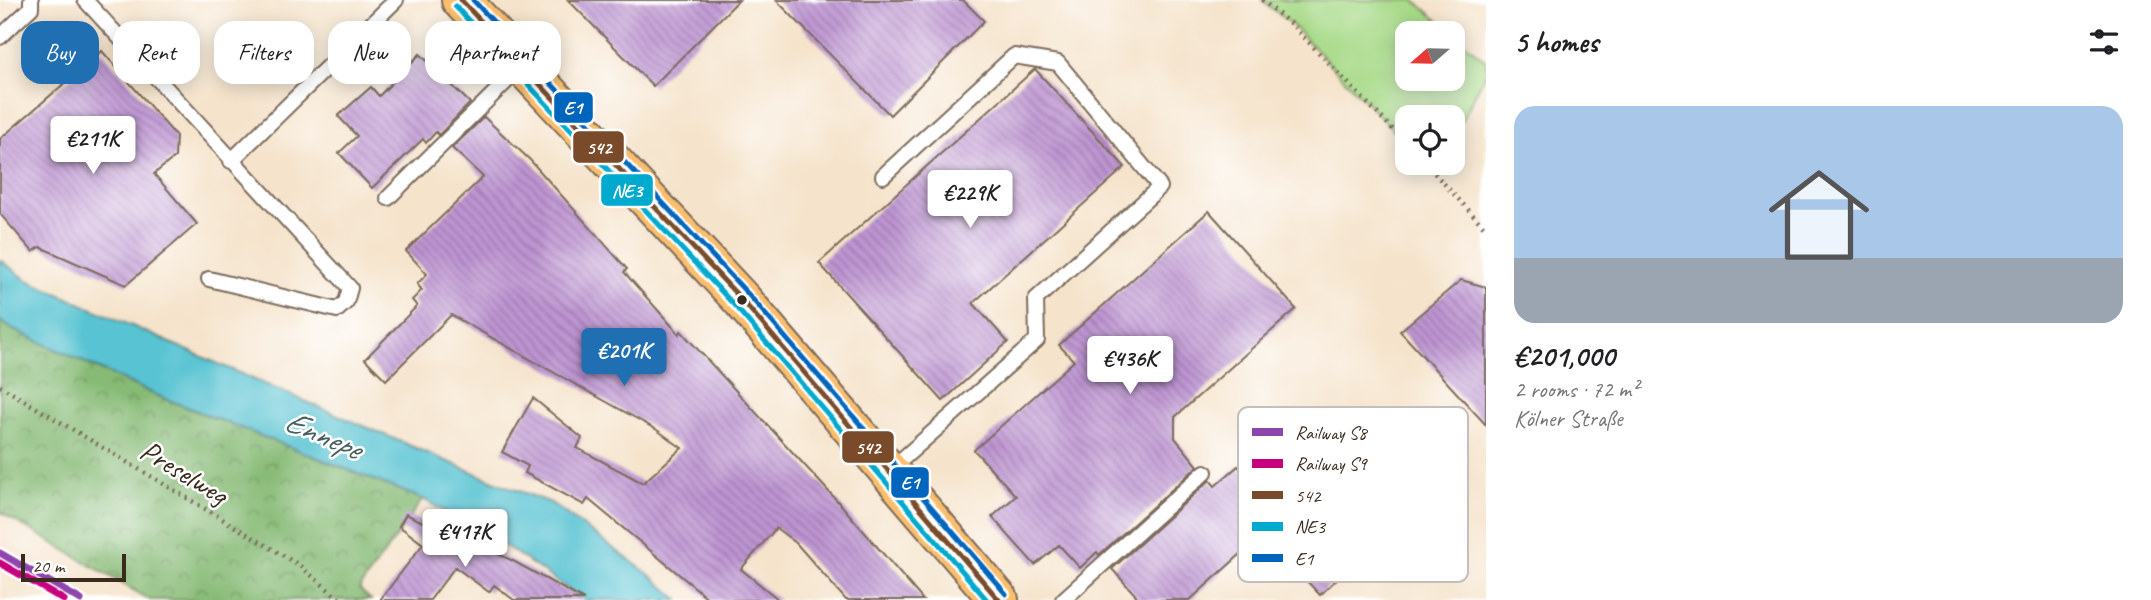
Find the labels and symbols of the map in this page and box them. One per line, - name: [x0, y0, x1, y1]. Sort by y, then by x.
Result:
- north arrow: [1395, 21, 1465, 91]
- line badge: E1: [553, 91, 594, 124]
- text: E1: [564, 96, 585, 120]
- pin: €211K: [44, 116, 142, 176]
- line badge: 542: [572, 130, 625, 164]
- text: 542: [586, 136, 614, 160]
- pin: €229K: [921, 170, 1019, 230]
- line badge: NE3: [600, 173, 654, 207]
- text: NE3: [612, 179, 645, 203]
- unlabelled marker: [735, 293, 749, 307]
- pin: €201K: [575, 328, 673, 388]
- pin: €436K: [1081, 336, 1179, 396]
- water label: Ennepe: [279, 400, 371, 470]
- legend: [1238, 407, 1468, 582]
- text: Railway S8: [1295, 421, 1369, 445]
- line badge: 542: [841, 430, 895, 464]
- street label: Preselweg: [133, 431, 237, 514]
- text: 542: [855, 436, 883, 460]
- text: Railway S9: [1295, 452, 1368, 476]
- line badge: E1: [890, 466, 930, 499]
- text: E1: [901, 471, 922, 495]
- text: 542: [1295, 484, 1322, 508]
- pin: €417K: [416, 510, 514, 569]
- text: NE3: [1295, 515, 1326, 539]
- text: E1: [1295, 547, 1315, 571]
- scale bar: [21, 551, 126, 583]

